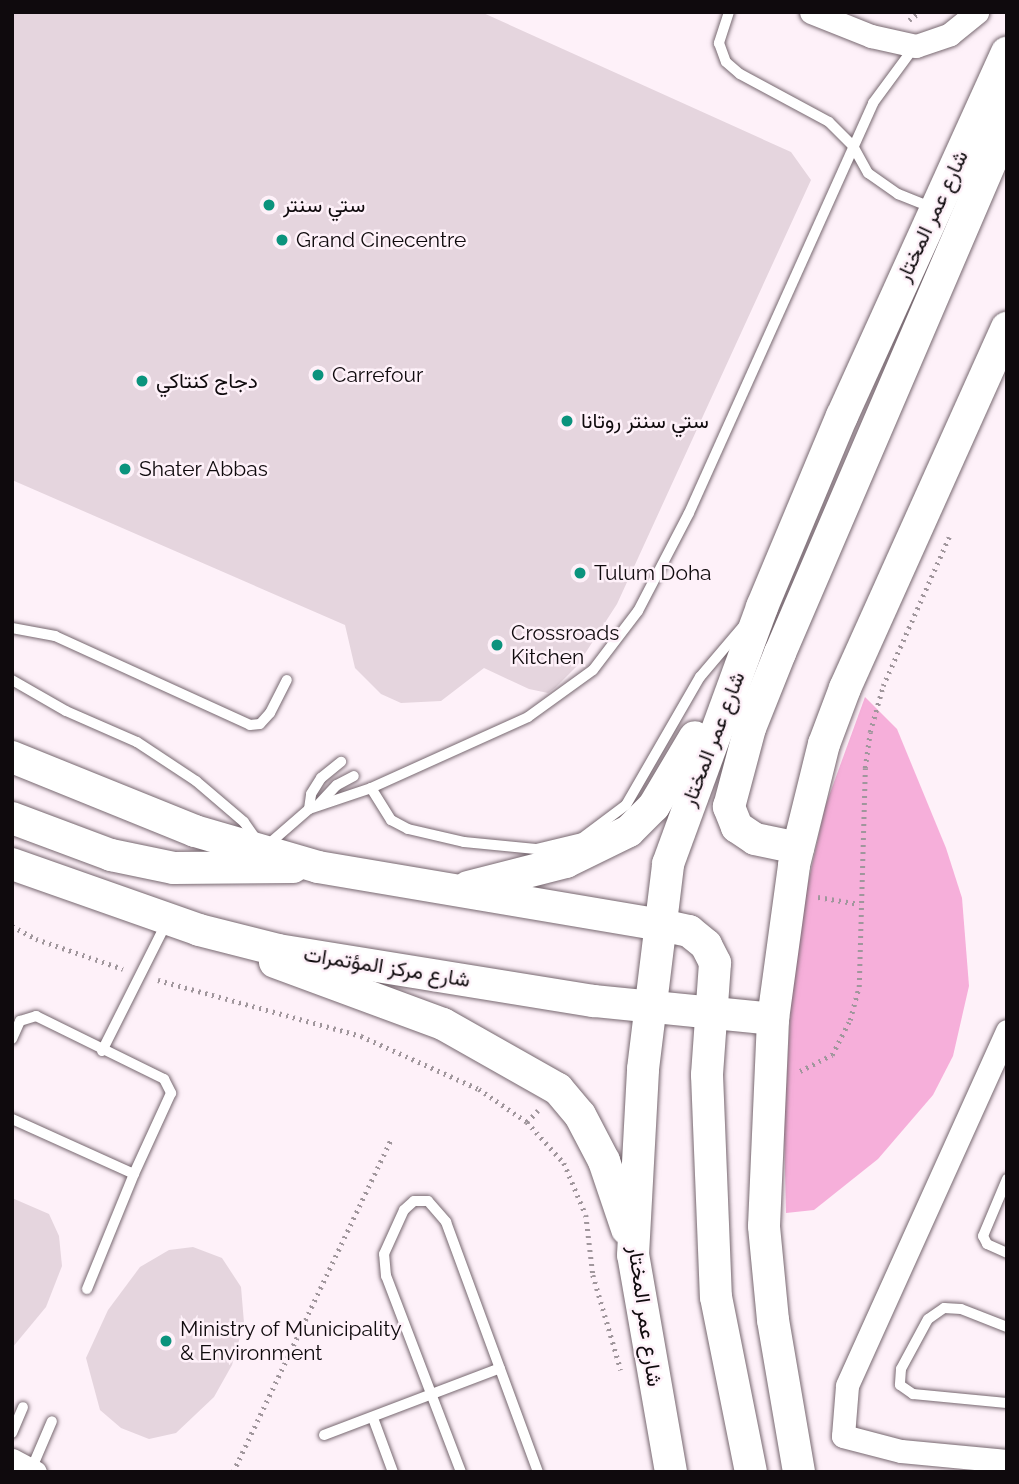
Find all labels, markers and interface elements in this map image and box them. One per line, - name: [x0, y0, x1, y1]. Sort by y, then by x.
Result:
- street label: شارع عمر المختار: [891, 146, 973, 286]
- place label: ستي سنتر: [283, 192, 365, 218]
- marker: ستي سنتر: [261, 197, 277, 213]
- place label: Grand Cinecentre: [296, 227, 466, 253]
- marker: Grand Cinecentre: [274, 232, 290, 248]
- place label: Carrefour: [332, 362, 423, 388]
- marker: Carrefour: [310, 367, 326, 383]
- place label: دجاج كنتاكي: [156, 368, 258, 394]
- marker: دجاج كنتاكي: [134, 373, 150, 389]
- place label: ستي سنتر روتانا: [581, 408, 709, 434]
- marker: ستي سنتر روتانا: [559, 413, 575, 429]
- place label: Shater Abbas: [139, 456, 269, 482]
- marker: Shater Abbas: [117, 461, 133, 477]
- place label: Tulum Doha: [594, 560, 712, 586]
- marker: Tulum Doha: [572, 565, 588, 581]
- place label: Crossroads Kitchen: [511, 620, 619, 670]
- marker: Crossroads Kitchen: [489, 637, 505, 653]
- street label: شارع عمر المختار: [676, 668, 750, 810]
- street label: شارع مركز المؤتمرات: [302, 941, 472, 993]
- street label: شارع عمر المختار: [623, 1244, 667, 1388]
- place label: Ministry of Municipality & Environment: [180, 1316, 403, 1366]
- marker: Ministry of Municipality & Environment: [158, 1333, 174, 1349]

